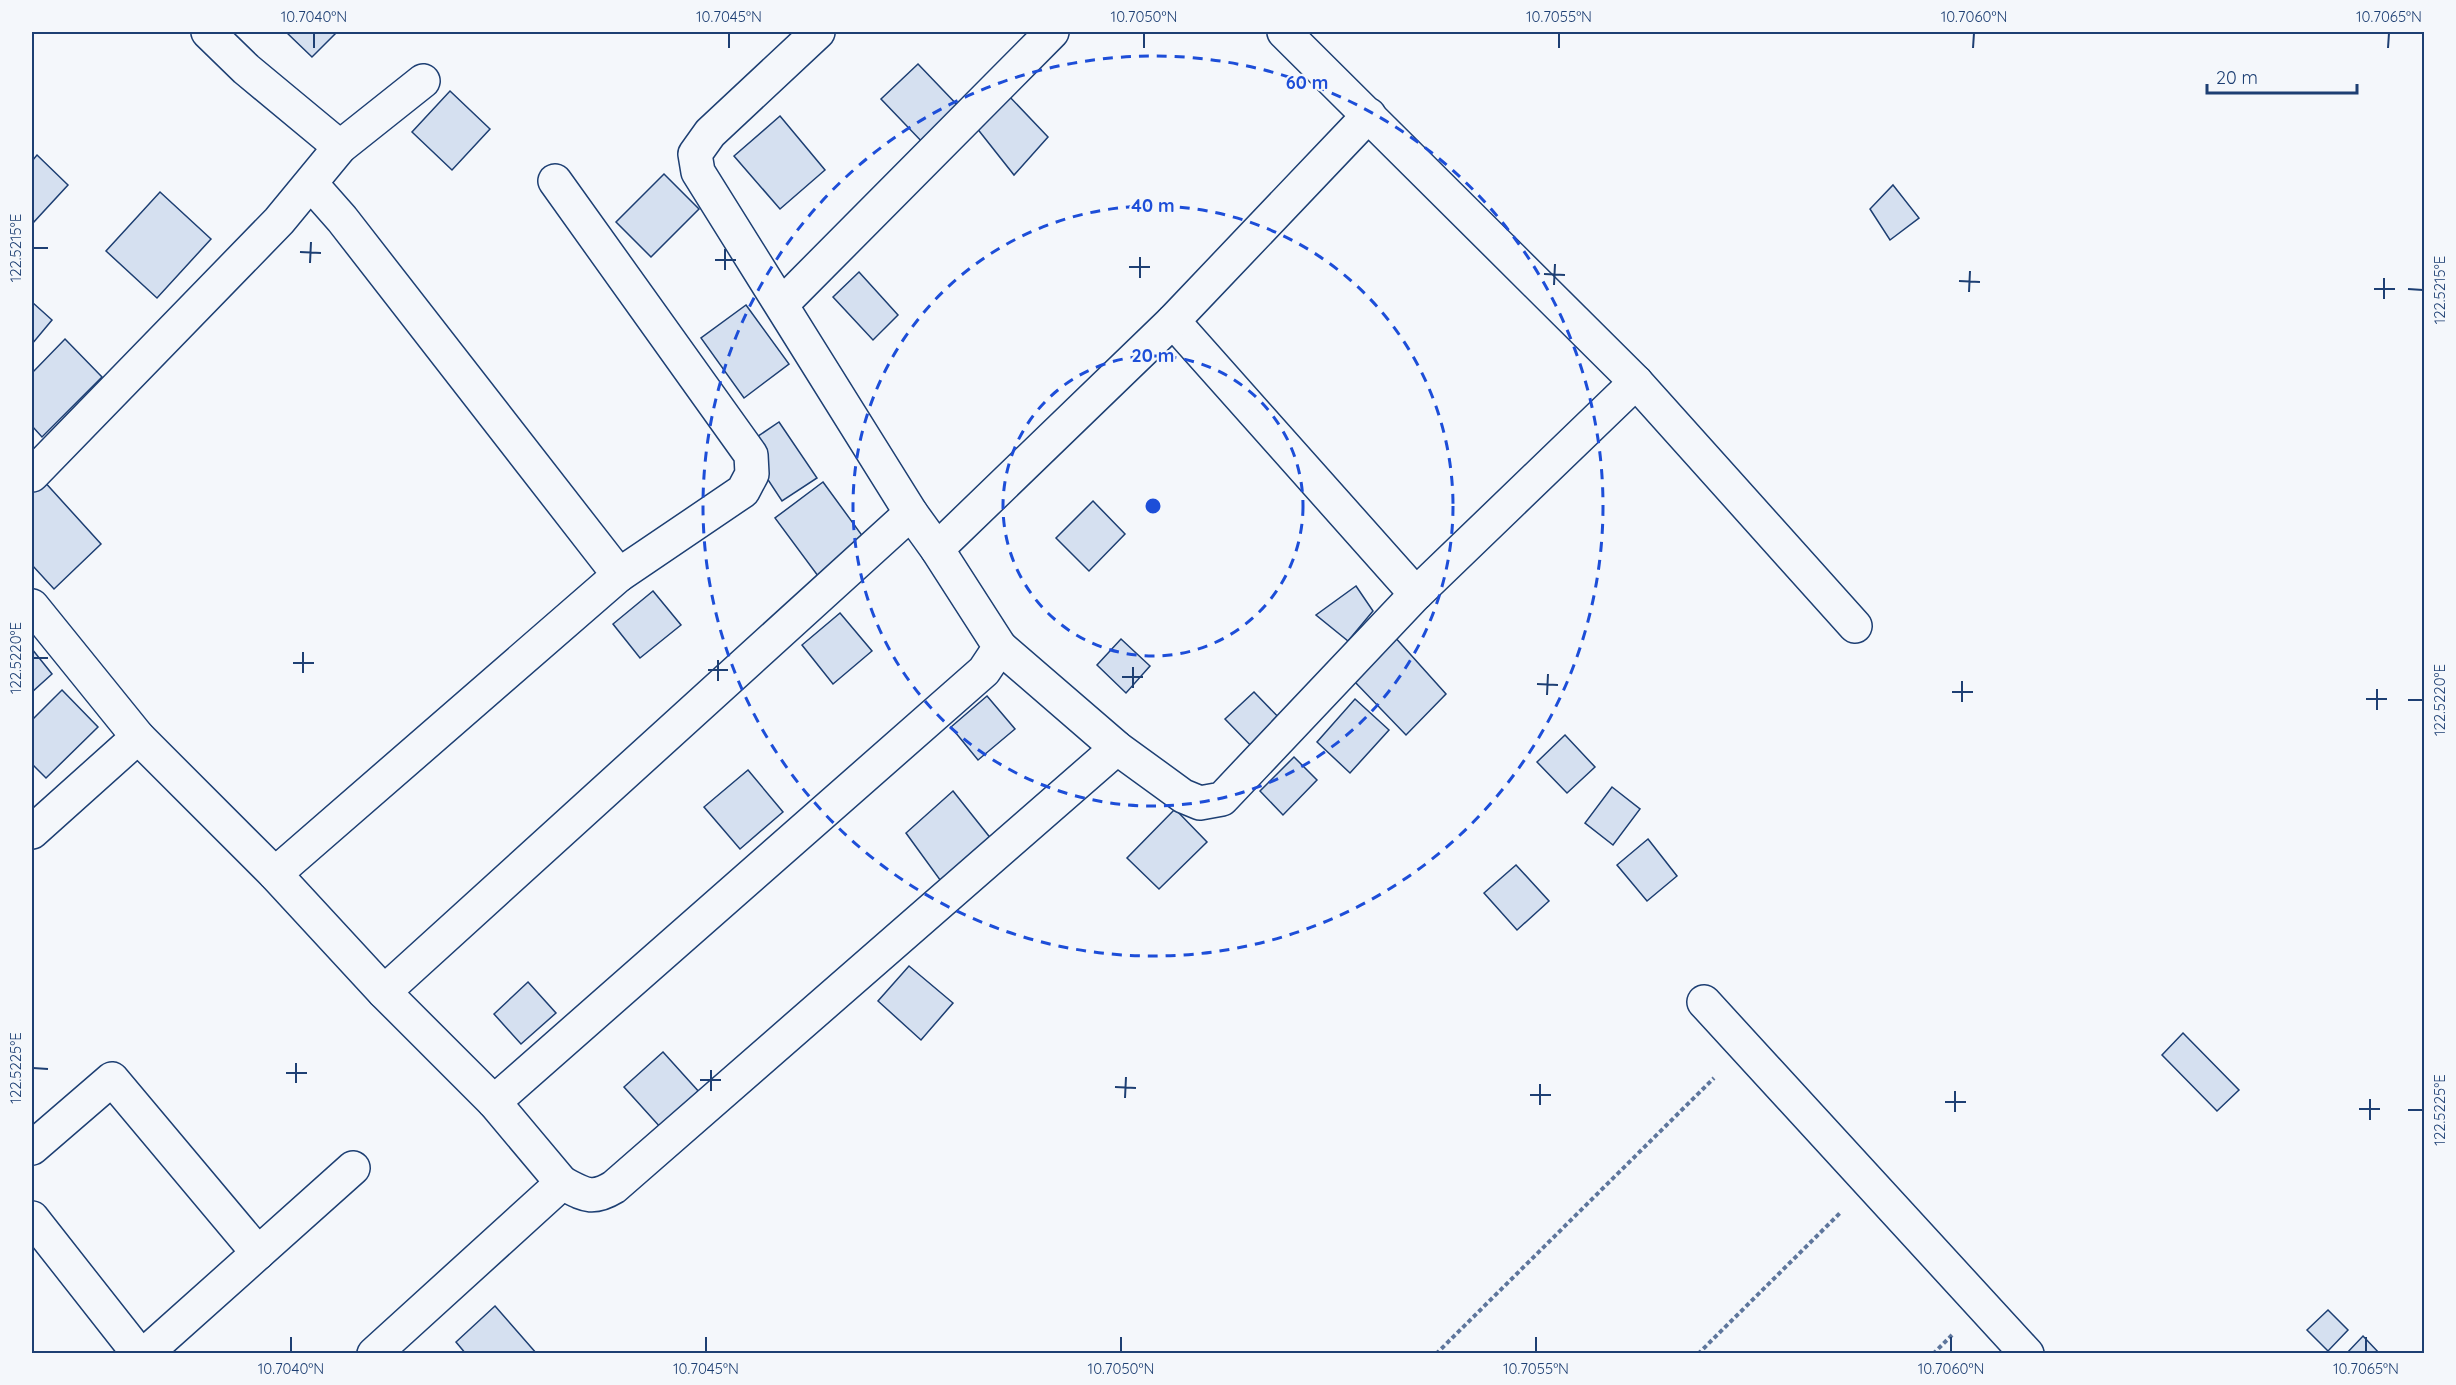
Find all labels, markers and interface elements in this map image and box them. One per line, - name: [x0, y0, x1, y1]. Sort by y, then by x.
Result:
- text: 10.7040°N: [281, 7, 347, 26]
- text: 10.7045°N: [696, 7, 762, 26]
- text: 10.7050°N: [1111, 7, 1177, 26]
- text: 10.7055°N: [1526, 7, 1592, 26]
- text: 10.7060°N: [1941, 7, 2007, 26]
- text: 10.7065°N: [2356, 7, 2422, 26]
- scale bar: [2207, 57, 2357, 95]
- text: 20 m: [2216, 66, 2258, 89]
- text: 60 m: [1286, 71, 1328, 94]
- text: 40 m: [1131, 194, 1175, 217]
- text: 122.5215°E: [6, 214, 25, 282]
- text: 122.5215°E: [2430, 256, 2449, 324]
- text: 20 m: [1132, 344, 1174, 367]
- centre of rings: [1143, 496, 1163, 516]
- text: 122.5220°E: [6, 622, 25, 694]
- text: 122.5220°E: [2430, 664, 2449, 736]
- text: 122.5225°E: [6, 1032, 25, 1104]
- text: 122.5225°E: [2430, 1074, 2449, 1146]
- text: 10.7040°N: [258, 1359, 324, 1378]
- text: 10.7045°N: [673, 1359, 739, 1378]
- text: 10.7050°N: [1088, 1359, 1154, 1378]
- text: 10.7055°N: [1503, 1359, 1569, 1378]
- text: 10.7060°N: [1918, 1359, 1984, 1378]
- text: 10.7065°N: [2333, 1359, 2399, 1378]

